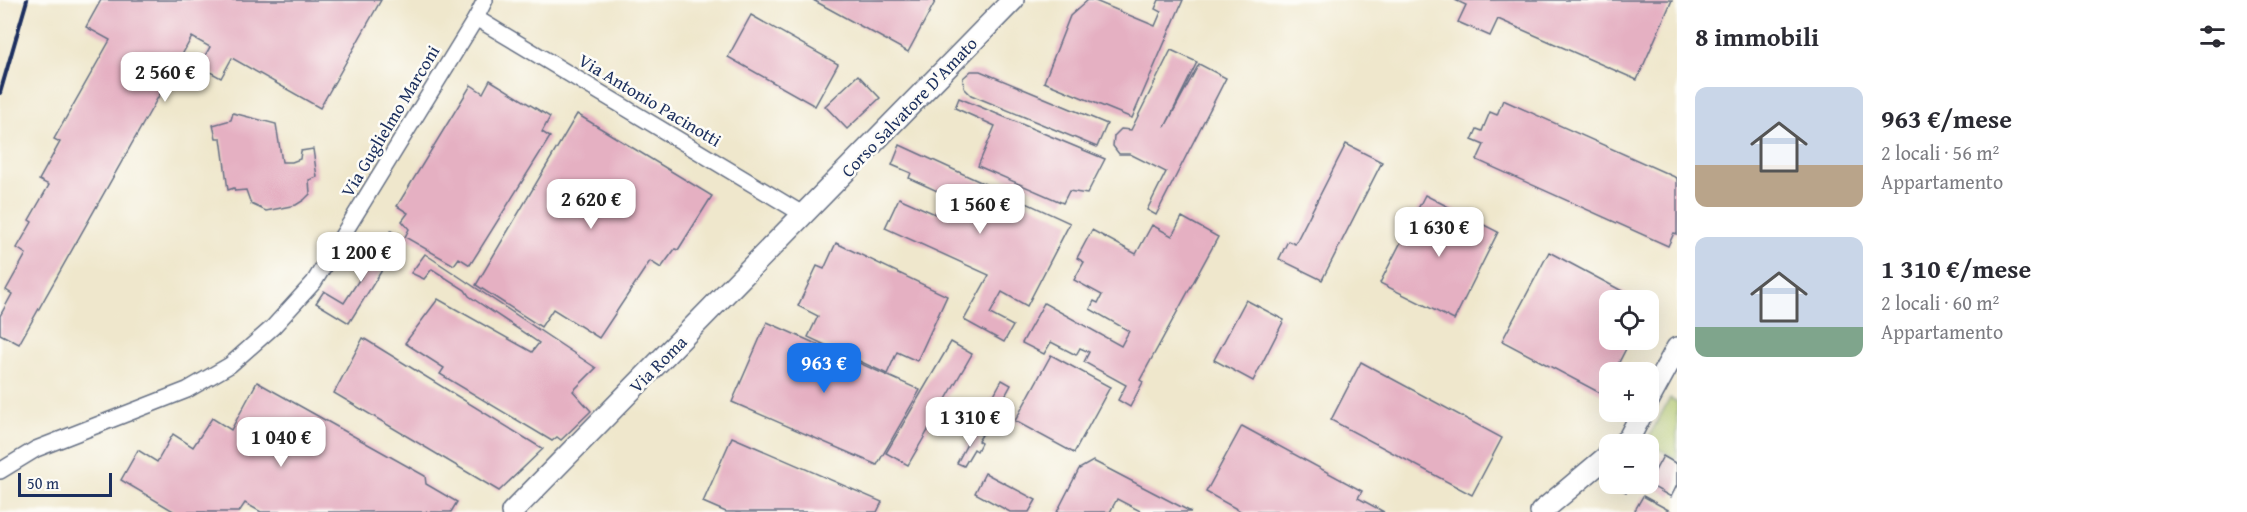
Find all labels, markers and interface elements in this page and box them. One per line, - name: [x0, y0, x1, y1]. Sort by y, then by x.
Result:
- text: 8 immobili: [1695, 17, 1819, 56]
- icon: filters: [2196, 20, 2229, 53]
- street label: Corso Salvatore D'Amato: [835, 31, 983, 183]
- street label: Via Guglielmo Marconi: [334, 40, 446, 202]
- street label: Via Antonio Pacinotti: [573, 47, 727, 153]
- pin: 2 560 €: [110, 52, 220, 103]
- text: 2 560 €: [135, 57, 195, 86]
- text: 963 €/mese: [1881, 99, 2012, 138]
- icon: home: [1743, 111, 1815, 183]
- text: 2 locali · 56 m²: [1881, 138, 1999, 167]
- text: Appartamento: [1881, 167, 2003, 196]
- pin: 2 620 €: [536, 179, 646, 230]
- text: 2 620 €: [561, 184, 621, 213]
- pin: 1 560 €: [925, 184, 1035, 235]
- text: 1 560 €: [950, 189, 1010, 218]
- pin: 1 630 €: [1384, 207, 1494, 258]
- text: 1 630 €: [1409, 212, 1469, 241]
- pin: 1 200 €: [306, 232, 416, 283]
- text: 1 200 €: [331, 237, 391, 266]
- text: 1 310 €/mese: [1881, 249, 2031, 288]
- icon: home: [1743, 261, 1815, 333]
- text: 2 locali · 60 m²: [1881, 288, 1999, 317]
- map controls: [1599, 290, 1659, 494]
- button: locate: [1599, 290, 1659, 350]
- text: Appartamento: [1881, 317, 2003, 346]
- street label: Via Roma: [623, 329, 693, 399]
- pin: 963 €: [782, 343, 866, 394]
- text: 963 €: [801, 348, 847, 377]
- button: +: [1599, 362, 1659, 422]
- pin: 1 310 €: [915, 397, 1025, 448]
- text: 1 310 €: [940, 402, 1000, 431]
- pin: 1 040 €: [226, 417, 336, 468]
- text: 1 040 €: [251, 422, 311, 451]
- button: −: [1599, 434, 1659, 494]
- scale bar: [18, 470, 112, 498]
- text: 50 m: [27, 471, 59, 495]

